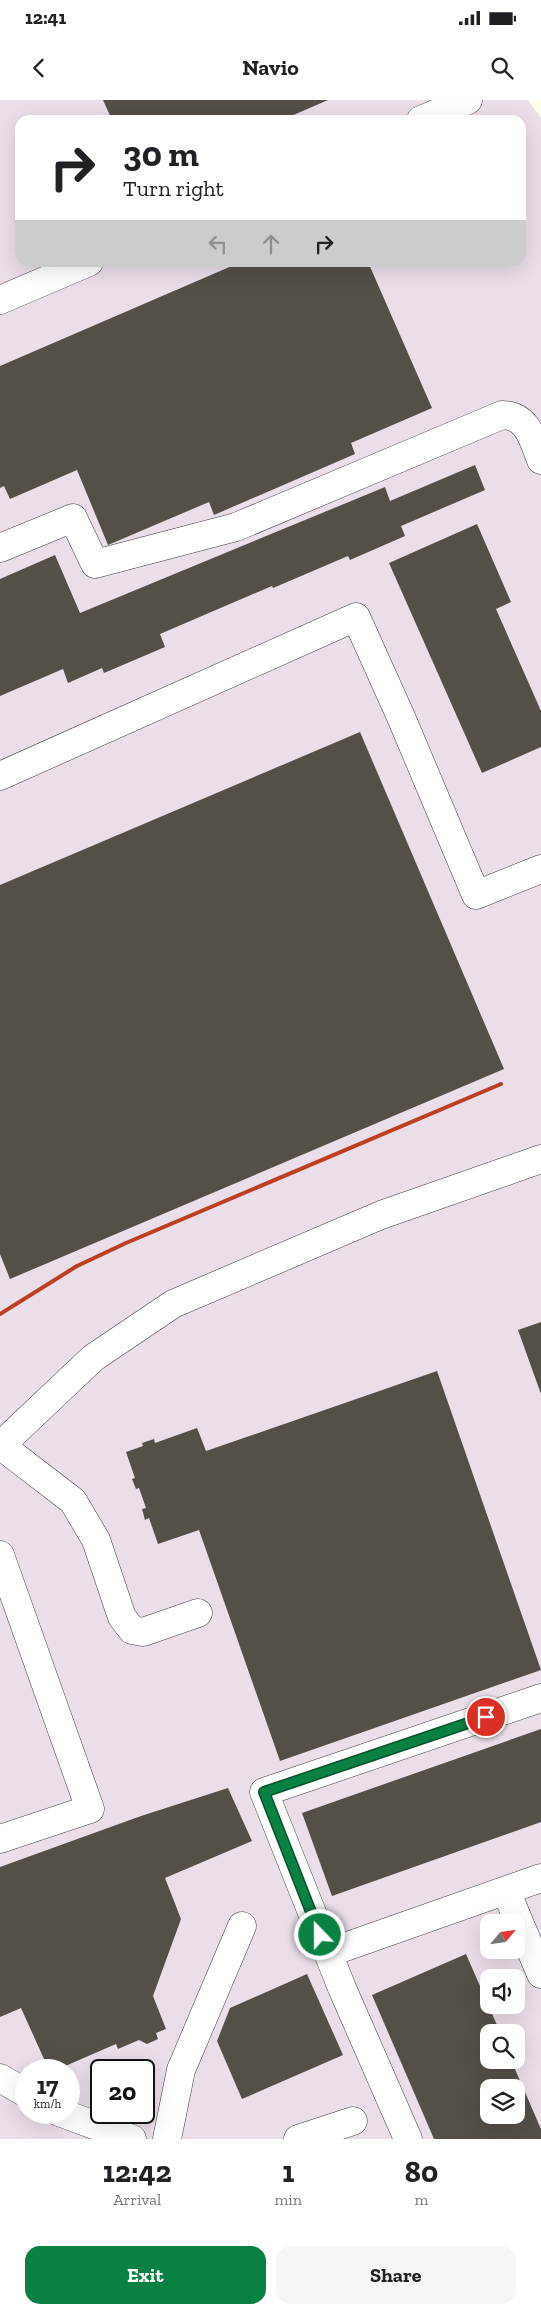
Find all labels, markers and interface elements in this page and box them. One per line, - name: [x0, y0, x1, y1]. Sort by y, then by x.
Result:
- text: 12:41: [25, 6, 66, 29]
- icon: back: [25, 54, 53, 82]
- text: Navio: [242, 54, 299, 81]
- icon: search: [488, 54, 516, 82]
- text: 30 m: [123, 133, 199, 175]
- icon: right: [40, 135, 105, 200]
- text: Turn right: [123, 175, 224, 202]
- icon: left: [204, 230, 232, 258]
- icon: ahead: [257, 230, 285, 258]
- icon: right: [310, 230, 338, 258]
- pin: [465, 1696, 507, 1738]
- icon: arrive: [472, 1703, 500, 1731]
- position arrow: [293, 1908, 345, 1960]
- north arrow: [480, 1914, 525, 1959]
- map controls: [480, 1914, 525, 2124]
- button: sound: [480, 1969, 525, 2014]
- button: search: [480, 2024, 525, 2069]
- speed limit sign: 20: [90, 2059, 155, 2124]
- text: 17: [37, 2070, 58, 2100]
- button: layers: [480, 2079, 525, 2124]
- text: km/h: [34, 2097, 61, 2111]
- text: 12:42: [103, 2154, 172, 2190]
- text: 1: [282, 2154, 294, 2190]
- text: 80: [405, 2154, 438, 2190]
- text: Arrival: [113, 2190, 161, 2209]
- text: min: [274, 2190, 302, 2209]
- text: m: [415, 2190, 428, 2209]
- button: Exit: [25, 2246, 266, 2304]
- button: Share: [276, 2246, 516, 2304]

